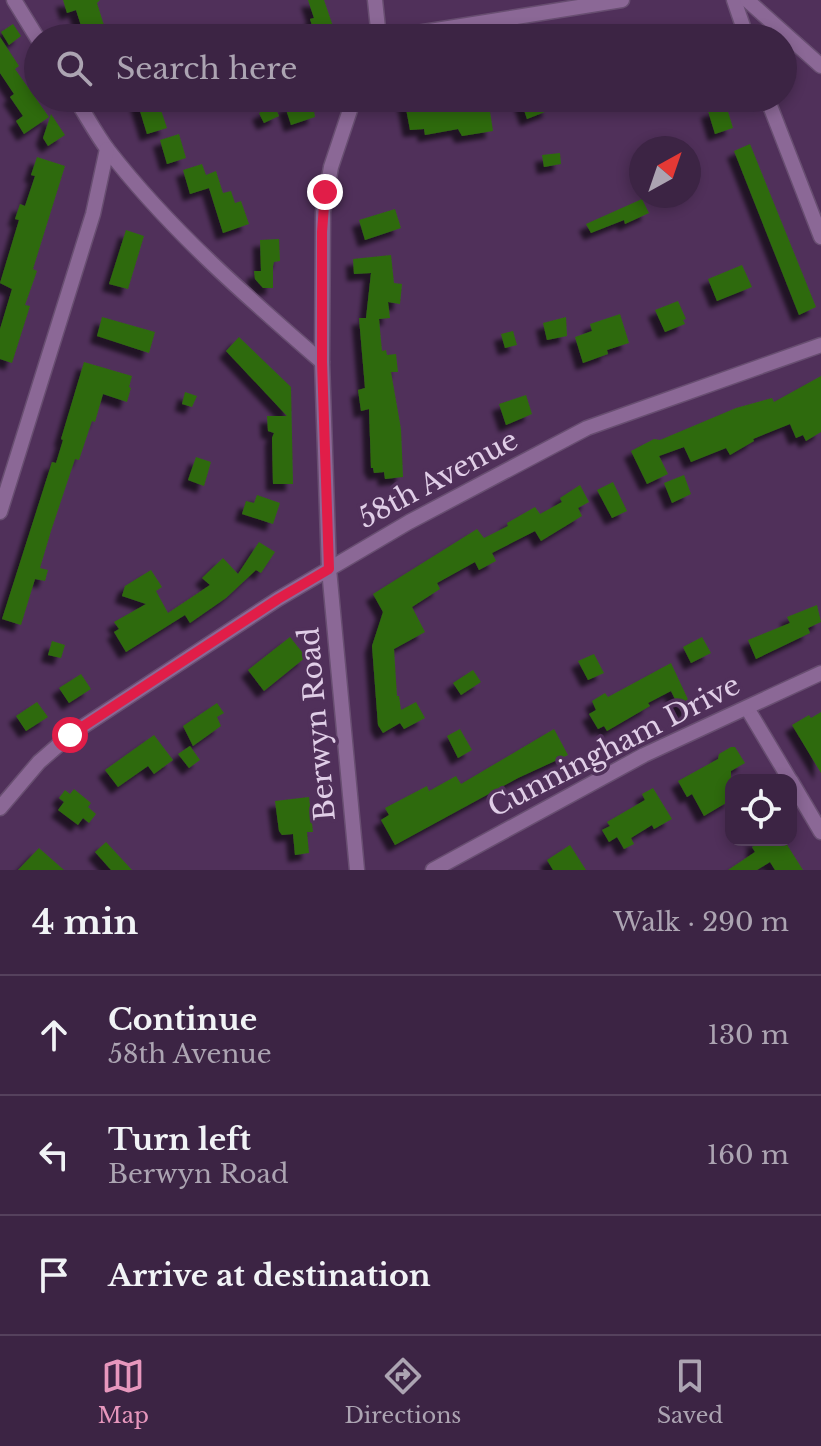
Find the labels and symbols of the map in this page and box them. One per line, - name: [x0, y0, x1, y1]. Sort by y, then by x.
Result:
- north arrow: [629, 136, 701, 208]
- route end: [307, 174, 343, 210]
- street label: 58th Avenue: [352, 422, 524, 536]
- street label: Berwyn Road: [291, 626, 343, 822]
- street label: Cunningham Drive: [482, 667, 746, 825]
- route start: [52, 717, 88, 753]

